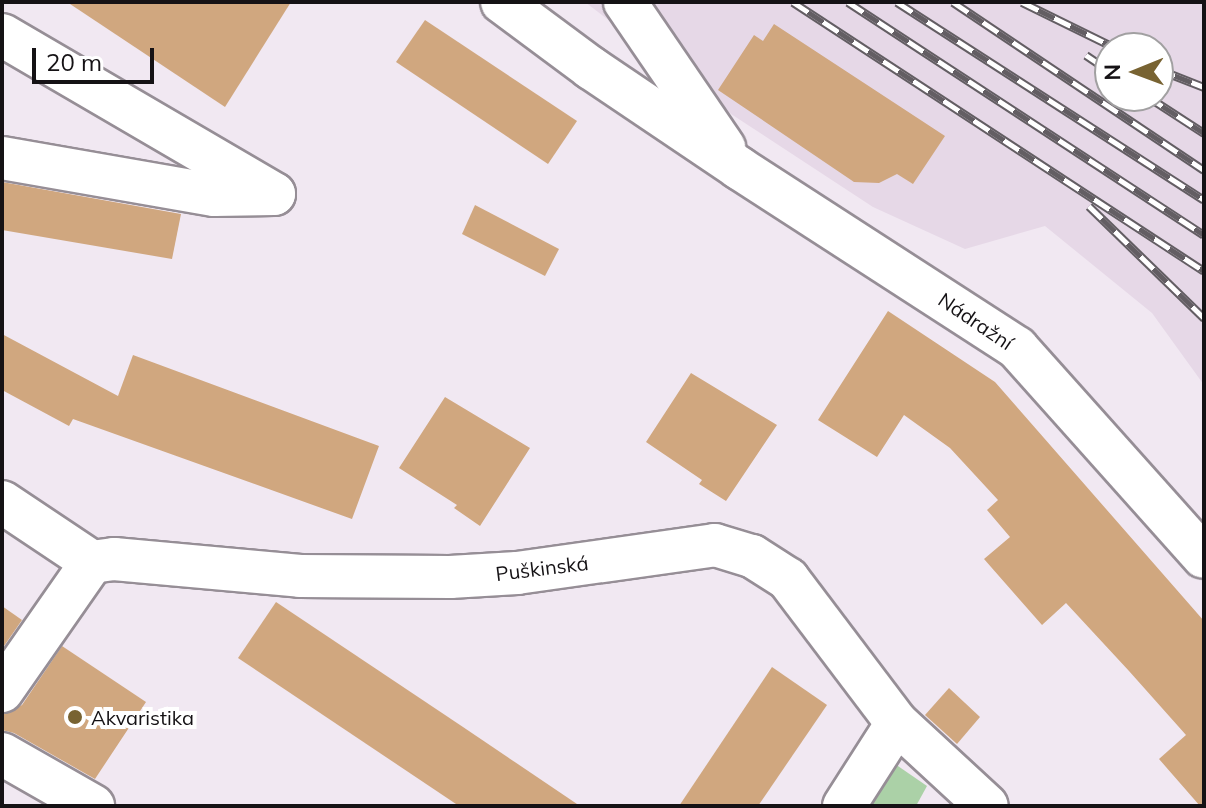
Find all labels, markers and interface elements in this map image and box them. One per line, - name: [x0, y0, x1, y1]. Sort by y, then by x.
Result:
- scale bar: [36, 32, 158, 82]
- north arrow: [1094, 32, 1174, 112]
- text: 20 m: [46, 47, 102, 77]
- text: N: [1098, 64, 1126, 81]
- street label: Nádražní: [934, 287, 1018, 355]
- street label: Puškinská: [494, 550, 590, 586]
- place label: Akvaristika: [91, 705, 194, 729]
- marker: Akvaristika: [66, 708, 84, 726]

